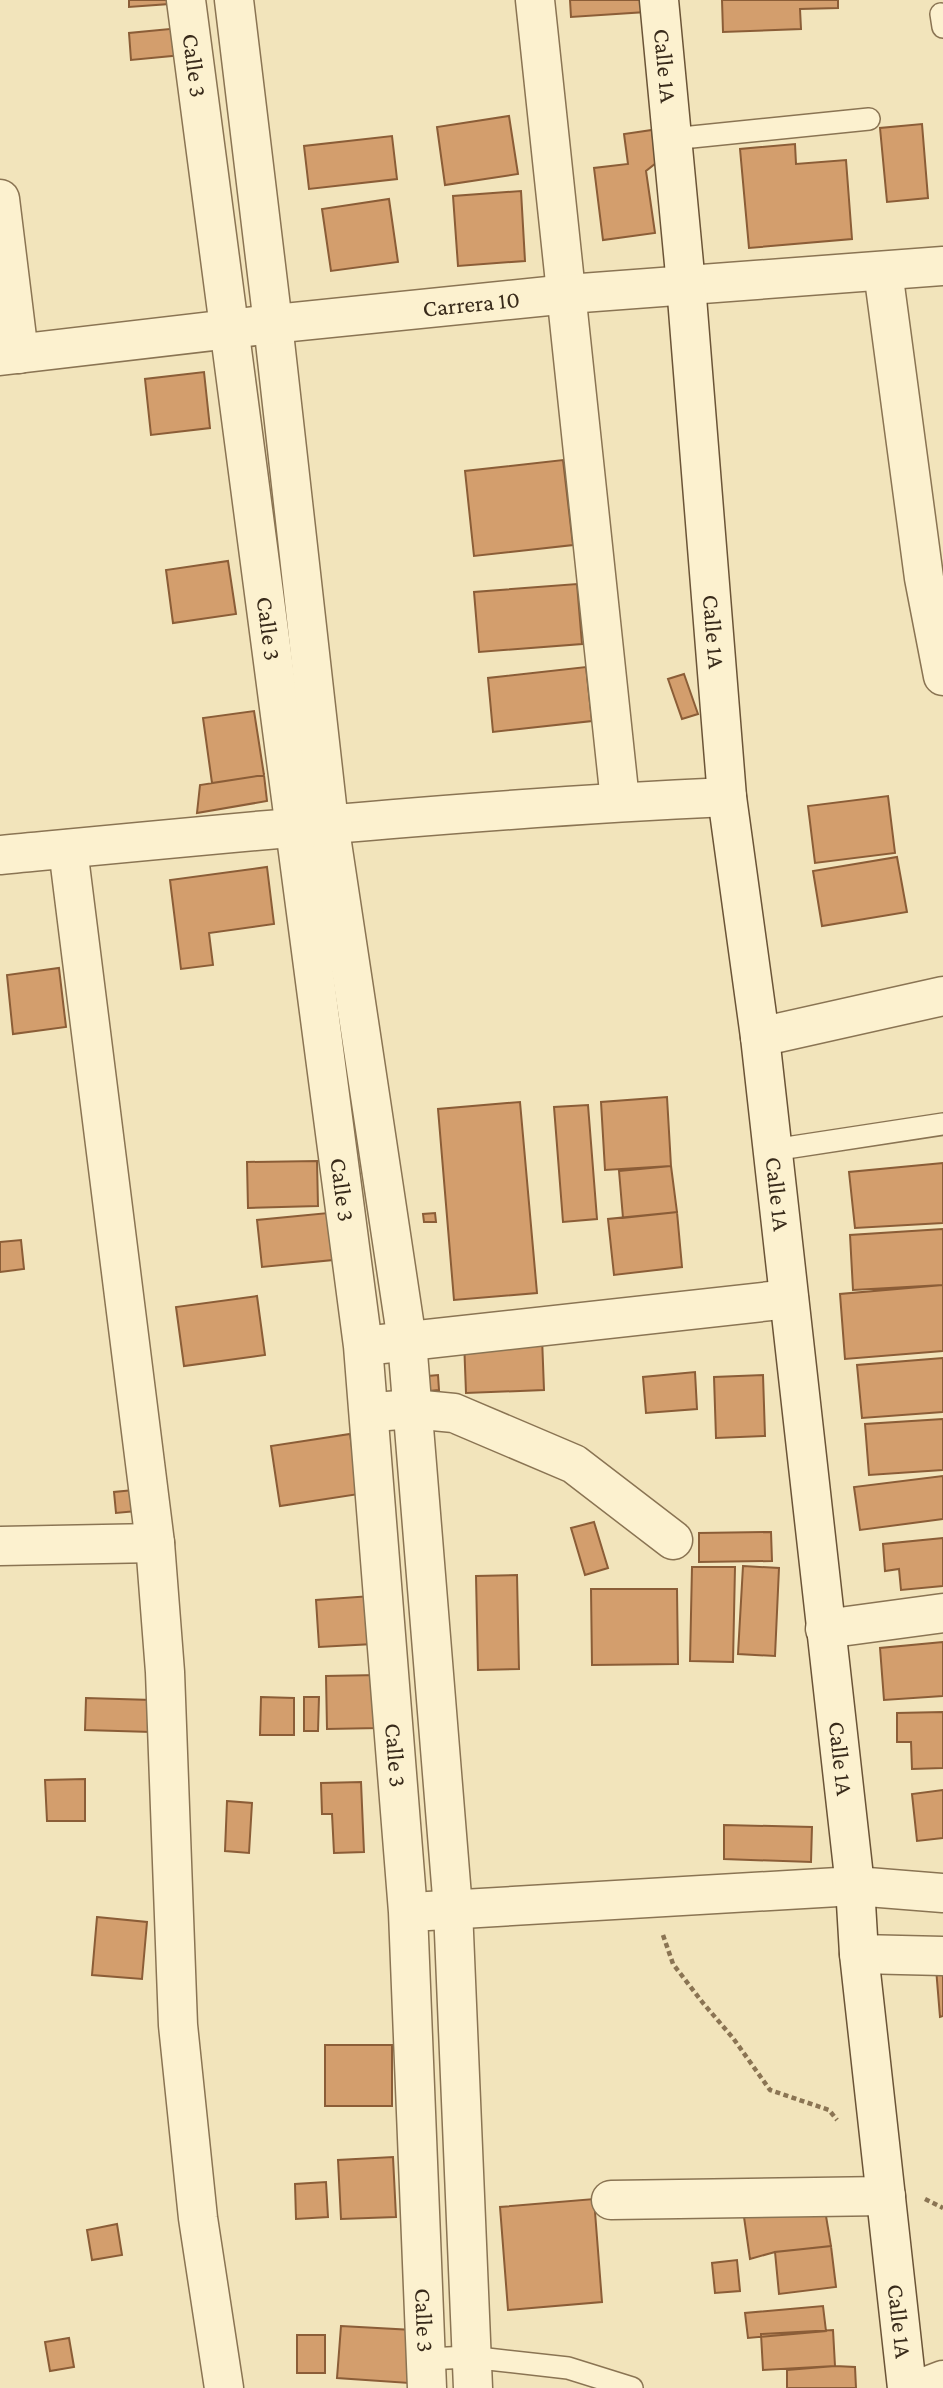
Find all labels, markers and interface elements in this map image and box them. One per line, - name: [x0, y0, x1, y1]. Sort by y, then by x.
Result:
- street label: Calle 1A: [649, 27, 683, 104]
- street label: Calle 3: [178, 32, 213, 99]
- street label: Carrera 10: [421, 285, 521, 322]
- street label: Calle 1A: [698, 593, 731, 670]
- street label: Calle 3: [252, 595, 287, 662]
- street label: Calle 1A: [760, 1155, 796, 1233]
- street label: Calle 3: [325, 1156, 361, 1223]
- street label: Calle 1A: [824, 1720, 859, 1797]
- street label: Calle 3: [380, 1722, 412, 1788]
- street label: Calle 1A: [883, 2283, 918, 2360]
- street label: Calle 3: [410, 2288, 440, 2353]

